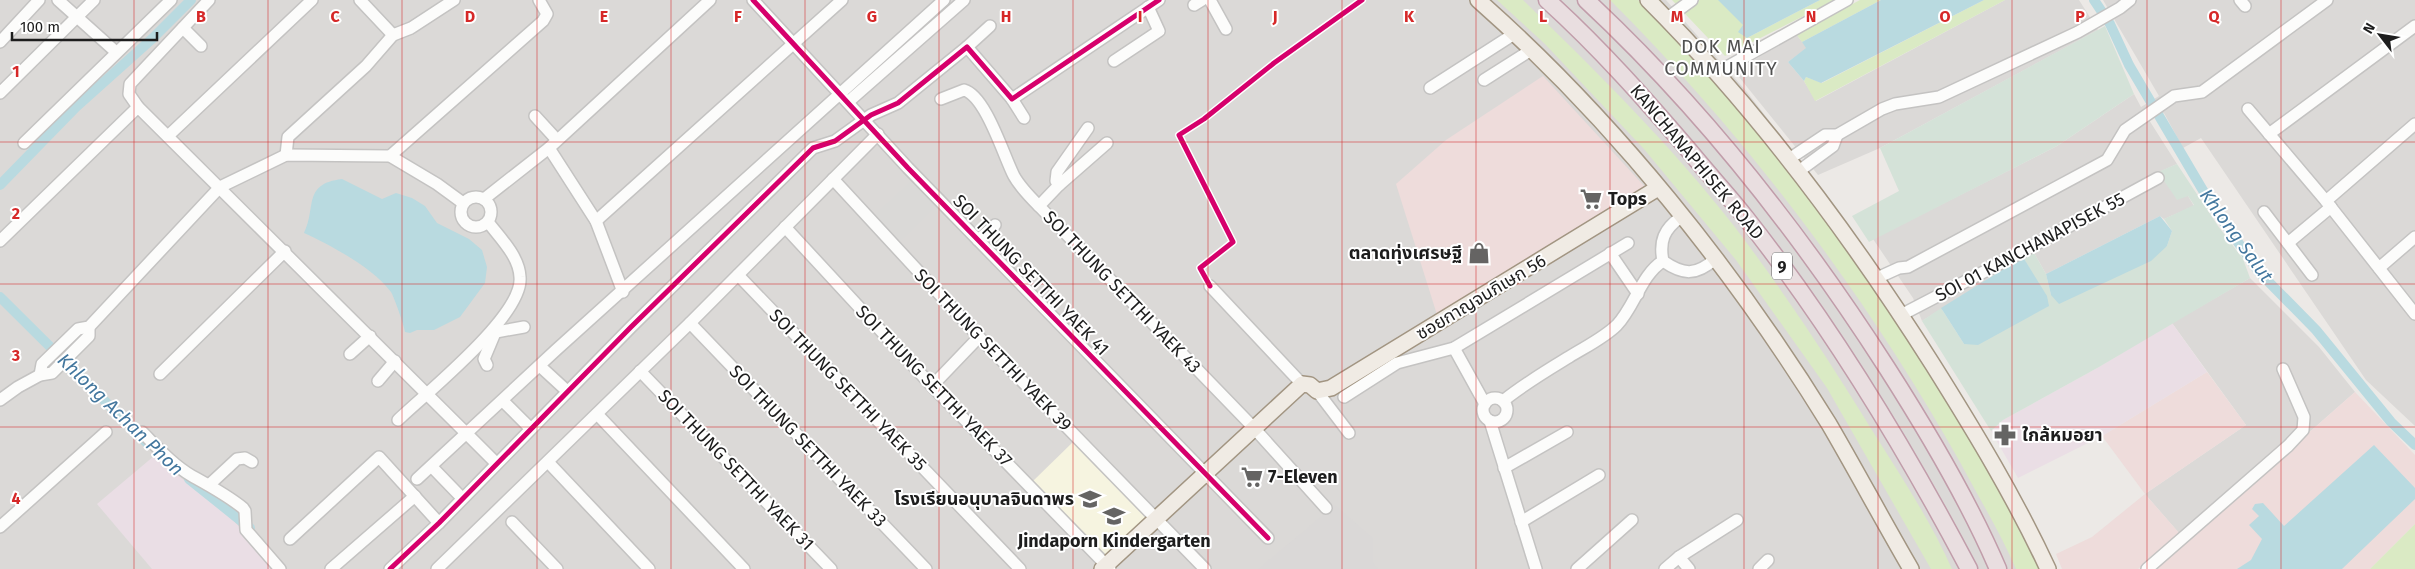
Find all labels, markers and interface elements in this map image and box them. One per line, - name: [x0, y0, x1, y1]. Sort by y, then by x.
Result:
- text: B: [196, 7, 206, 26]
- text: C: [330, 7, 340, 26]
- text: D: [465, 7, 475, 26]
- text: E: [600, 7, 608, 26]
- text: F: [734, 7, 742, 26]
- text: G: [867, 7, 877, 26]
- text: H: [1001, 7, 1011, 26]
- text: I: [1138, 7, 1142, 26]
- text: J: [1271, 7, 1278, 26]
- text: K: [1404, 7, 1415, 26]
- text: L: [1539, 7, 1547, 26]
- text: M: [1671, 7, 1684, 26]
- text: N: [1806, 7, 1816, 26]
- text: O: [1939, 7, 1951, 26]
- text: P: [2075, 7, 2085, 26]
- text: Q: [2208, 7, 2220, 26]
- scale bar: [12, 10, 158, 42]
- north arrow: [2355, 10, 2405, 60]
- text: 100 m: [20, 18, 60, 36]
- text: N: [2360, 20, 2379, 37]
- district label: DOK MAI COMMUNITY: [1664, 35, 1778, 80]
- text: 1: [12, 62, 20, 81]
- street label: KANCHANAPHISEK ROAD: [1626, 80, 1768, 244]
- water label: Khlong Salut: [2195, 184, 2278, 287]
- supermarket icon: Tops: [1578, 186, 1604, 212]
- place label: Tops: [1608, 188, 1647, 210]
- street label: SOI 01 KANCHANAPISEK 55: [1931, 188, 2129, 306]
- street label: SOI THUNG SETTHI YAEK 41: [948, 190, 1114, 360]
- text: 2: [12, 204, 20, 223]
- street label: SOI THUNG SETTHI YAEK 43: [1039, 206, 1205, 378]
- shop icon: ตลาดทุ่งเศรษฐี: [1466, 240, 1492, 266]
- place label: ตลาดทุ่งเศรษฐี: [1349, 242, 1462, 264]
- street label: ซอยกาญจนภิเษก 56: [1412, 250, 1550, 344]
- road number: 9: [1772, 252, 1792, 280]
- street label: SOI THUNG SETTHI YAEK 39: [910, 264, 1076, 436]
- street label: SOI THUNG SETTHI YAEK 37: [851, 301, 1017, 471]
- street label: SOI THUNG SETTHI YAEK 35: [765, 304, 931, 476]
- text: 3: [11, 346, 20, 365]
- water label: Khlong Achan Phon: [53, 348, 189, 480]
- street label: SOI THUNG SETTHI YAEK 33: [725, 360, 891, 532]
- street label: SOI THUNG SETTHI YAEK 31: [653, 385, 819, 555]
- pharmacy icon: ใกล้หมอยา: [1992, 422, 2018, 448]
- place label: ใกล้หมอยา: [2022, 424, 2103, 446]
- supermarket icon: 7-Eleven: [1239, 464, 1265, 490]
- place label: 7-Eleven: [1268, 466, 1338, 488]
- school or university icon: โรงเรียนอนุบาลจินดาพร: [1077, 486, 1103, 512]
- place label: โรงเรียนอนุบาลจินดาพร: [894, 488, 1074, 510]
- text: 4: [11, 489, 21, 508]
- school or university icon: Jindaporn Kindergarten: [1101, 503, 1127, 529]
- place label: Jindaporn Kindergarten: [1016, 530, 1211, 552]

